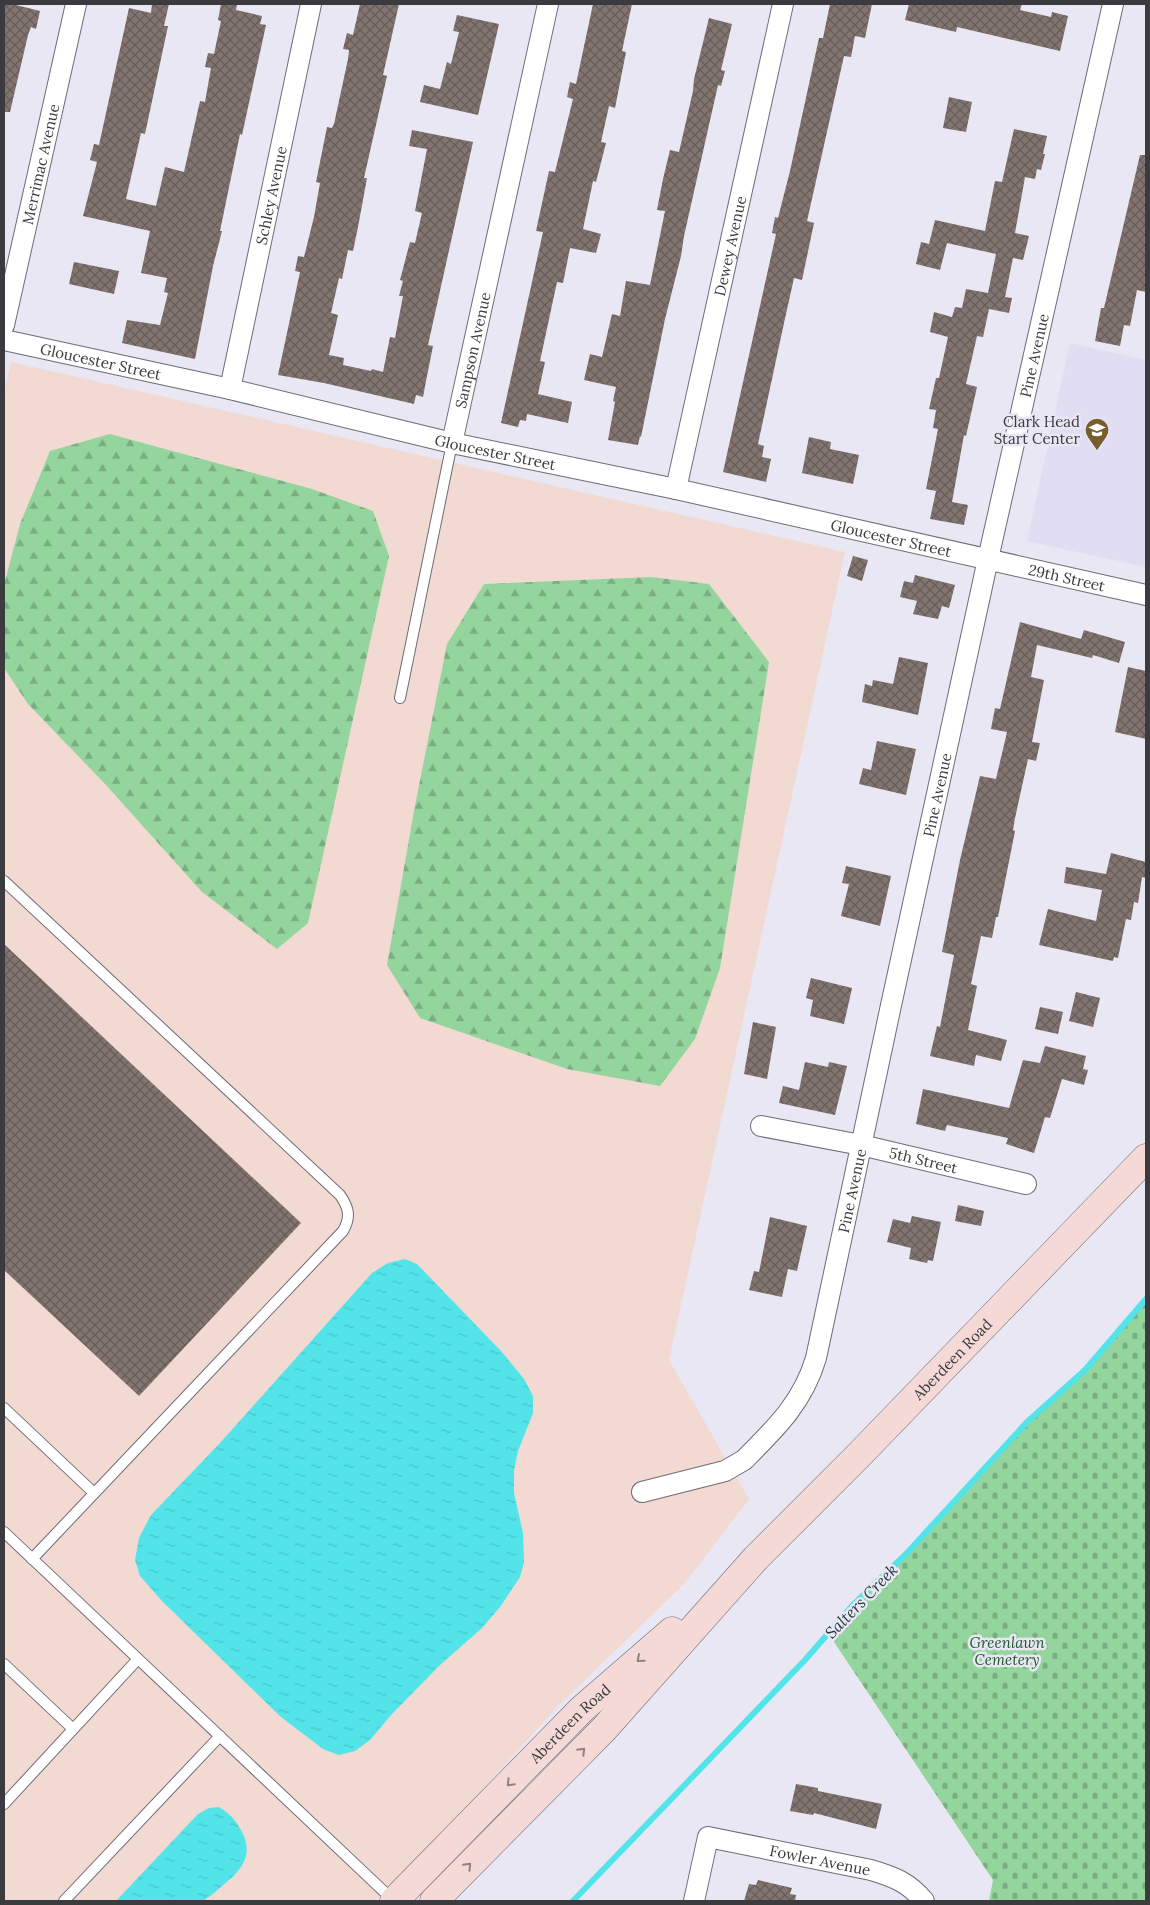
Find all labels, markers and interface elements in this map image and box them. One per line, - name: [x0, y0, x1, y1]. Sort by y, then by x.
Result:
- street label: Merrimac Avenue: [17, 102, 63, 226]
- street label: Schley Avenue: [251, 144, 290, 246]
- street label: Dewey Avenue: [709, 194, 750, 298]
- street label: Sampson Avenue: [450, 290, 494, 410]
- street label: Pine Avenue: [1015, 312, 1053, 399]
- street label: Gloucester Street: [39, 339, 163, 383]
- place label: Clark Head Start Center: [994, 412, 1081, 448]
- school or university icon: Clark Head Start Center: [1084, 417, 1110, 451]
- street label: Gloucester Street: [433, 430, 558, 474]
- street label: Gloucester Street: [829, 515, 954, 560]
- street label: 29th Street: [1027, 559, 1107, 595]
- street label: Pine Avenue: [918, 751, 955, 839]
- street label: 5th Street: [887, 1143, 960, 1177]
- street label: Pine Avenue: [833, 1147, 870, 1234]
- street label: Aberdeen Road: [908, 1314, 996, 1404]
- water label: Salters Creek: [821, 1560, 901, 1642]
- park label: Greenlawn Cemetery: [969, 1633, 1045, 1669]
- one-way arrow: [637, 1653, 646, 1661]
- street label: Aberdeen Road: [524, 1679, 614, 1768]
- one-way arrow: [577, 1748, 586, 1757]
- one-way arrow: [507, 1777, 516, 1786]
- street label: Fowler Avenue: [768, 1840, 872, 1879]
- one-way arrow: [462, 1863, 471, 1872]

